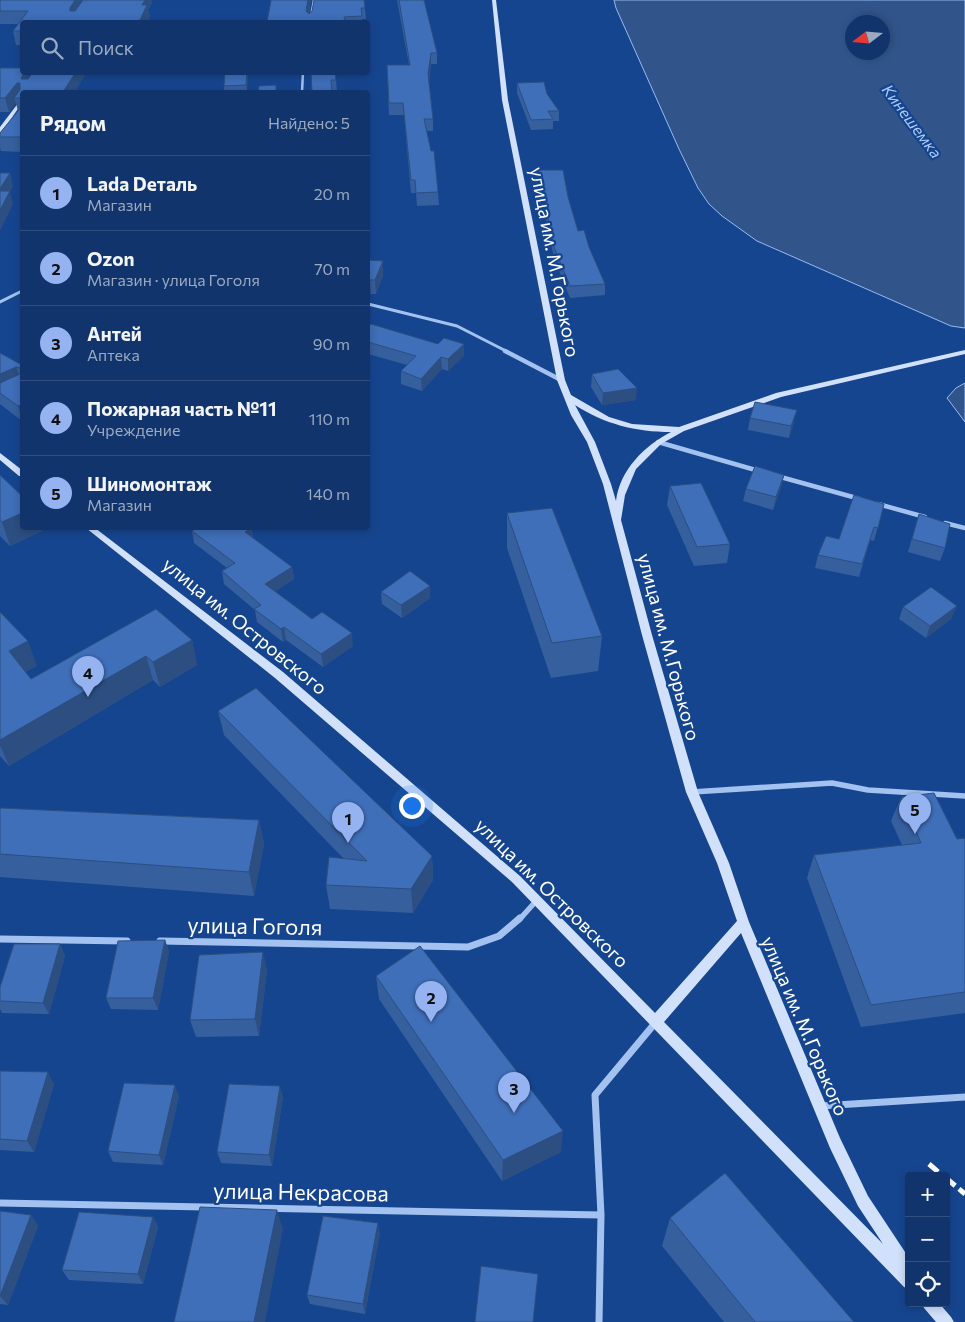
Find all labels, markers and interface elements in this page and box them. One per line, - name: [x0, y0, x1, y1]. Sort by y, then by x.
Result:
- north arrow: [845, 15, 890, 60]
- search box: [20, 20, 370, 75]
- icon: search: [38, 34, 66, 62]
- text: Поиск: [78, 36, 134, 59]
- water label: Кинешемка: [879, 80, 946, 161]
- text: Рядом: [40, 110, 106, 135]
- text: Найдено: 5: [268, 113, 350, 132]
- street label: улица им. М.Горького: [526, 165, 585, 359]
- text: Lada Dеталь: [87, 172, 197, 195]
- text: 1: [52, 184, 60, 203]
- text: 20 m: [314, 184, 350, 203]
- text: Магазин: [87, 195, 152, 214]
- text: Ozon: [87, 247, 135, 270]
- text: 2: [51, 259, 61, 278]
- text: 70 m: [314, 259, 350, 278]
- text: Магазин · улица Гоголя: [87, 270, 260, 289]
- text: Антей: [87, 322, 142, 345]
- text: 3: [51, 334, 61, 353]
- text: 90 m: [313, 334, 350, 353]
- text: Аптека: [87, 345, 140, 364]
- text: Пожарная часть №11: [87, 397, 277, 420]
- text: 4: [51, 409, 61, 428]
- text: 110 m: [309, 409, 350, 428]
- text: Учреждение: [87, 420, 180, 439]
- text: Шиномонтаж: [87, 472, 212, 495]
- text: 5: [51, 484, 61, 503]
- text: 140 m: [306, 484, 350, 503]
- text: Магазин: [87, 495, 152, 514]
- street label: улица им. М.Горького: [633, 551, 706, 743]
- street label: улица им. Островского: [159, 552, 332, 699]
- pin: 4: [72, 656, 104, 697]
- your location: [399, 793, 425, 819]
- pin: 5: [899, 793, 931, 834]
- pin: 1: [332, 802, 364, 843]
- street label: улица им. Островского: [471, 813, 634, 972]
- street label: улица Гоголя: [187, 911, 323, 940]
- street label: улица им. М.Горького: [757, 932, 854, 1119]
- pin: 2: [415, 981, 447, 1022]
- pin: 3: [498, 1072, 530, 1113]
- map controls: [905, 1172, 950, 1307]
- button: +: [905, 1172, 950, 1217]
- street label: улица Некрасова: [213, 1176, 389, 1207]
- button: −: [905, 1217, 950, 1262]
- button: locate: [905, 1262, 950, 1307]

